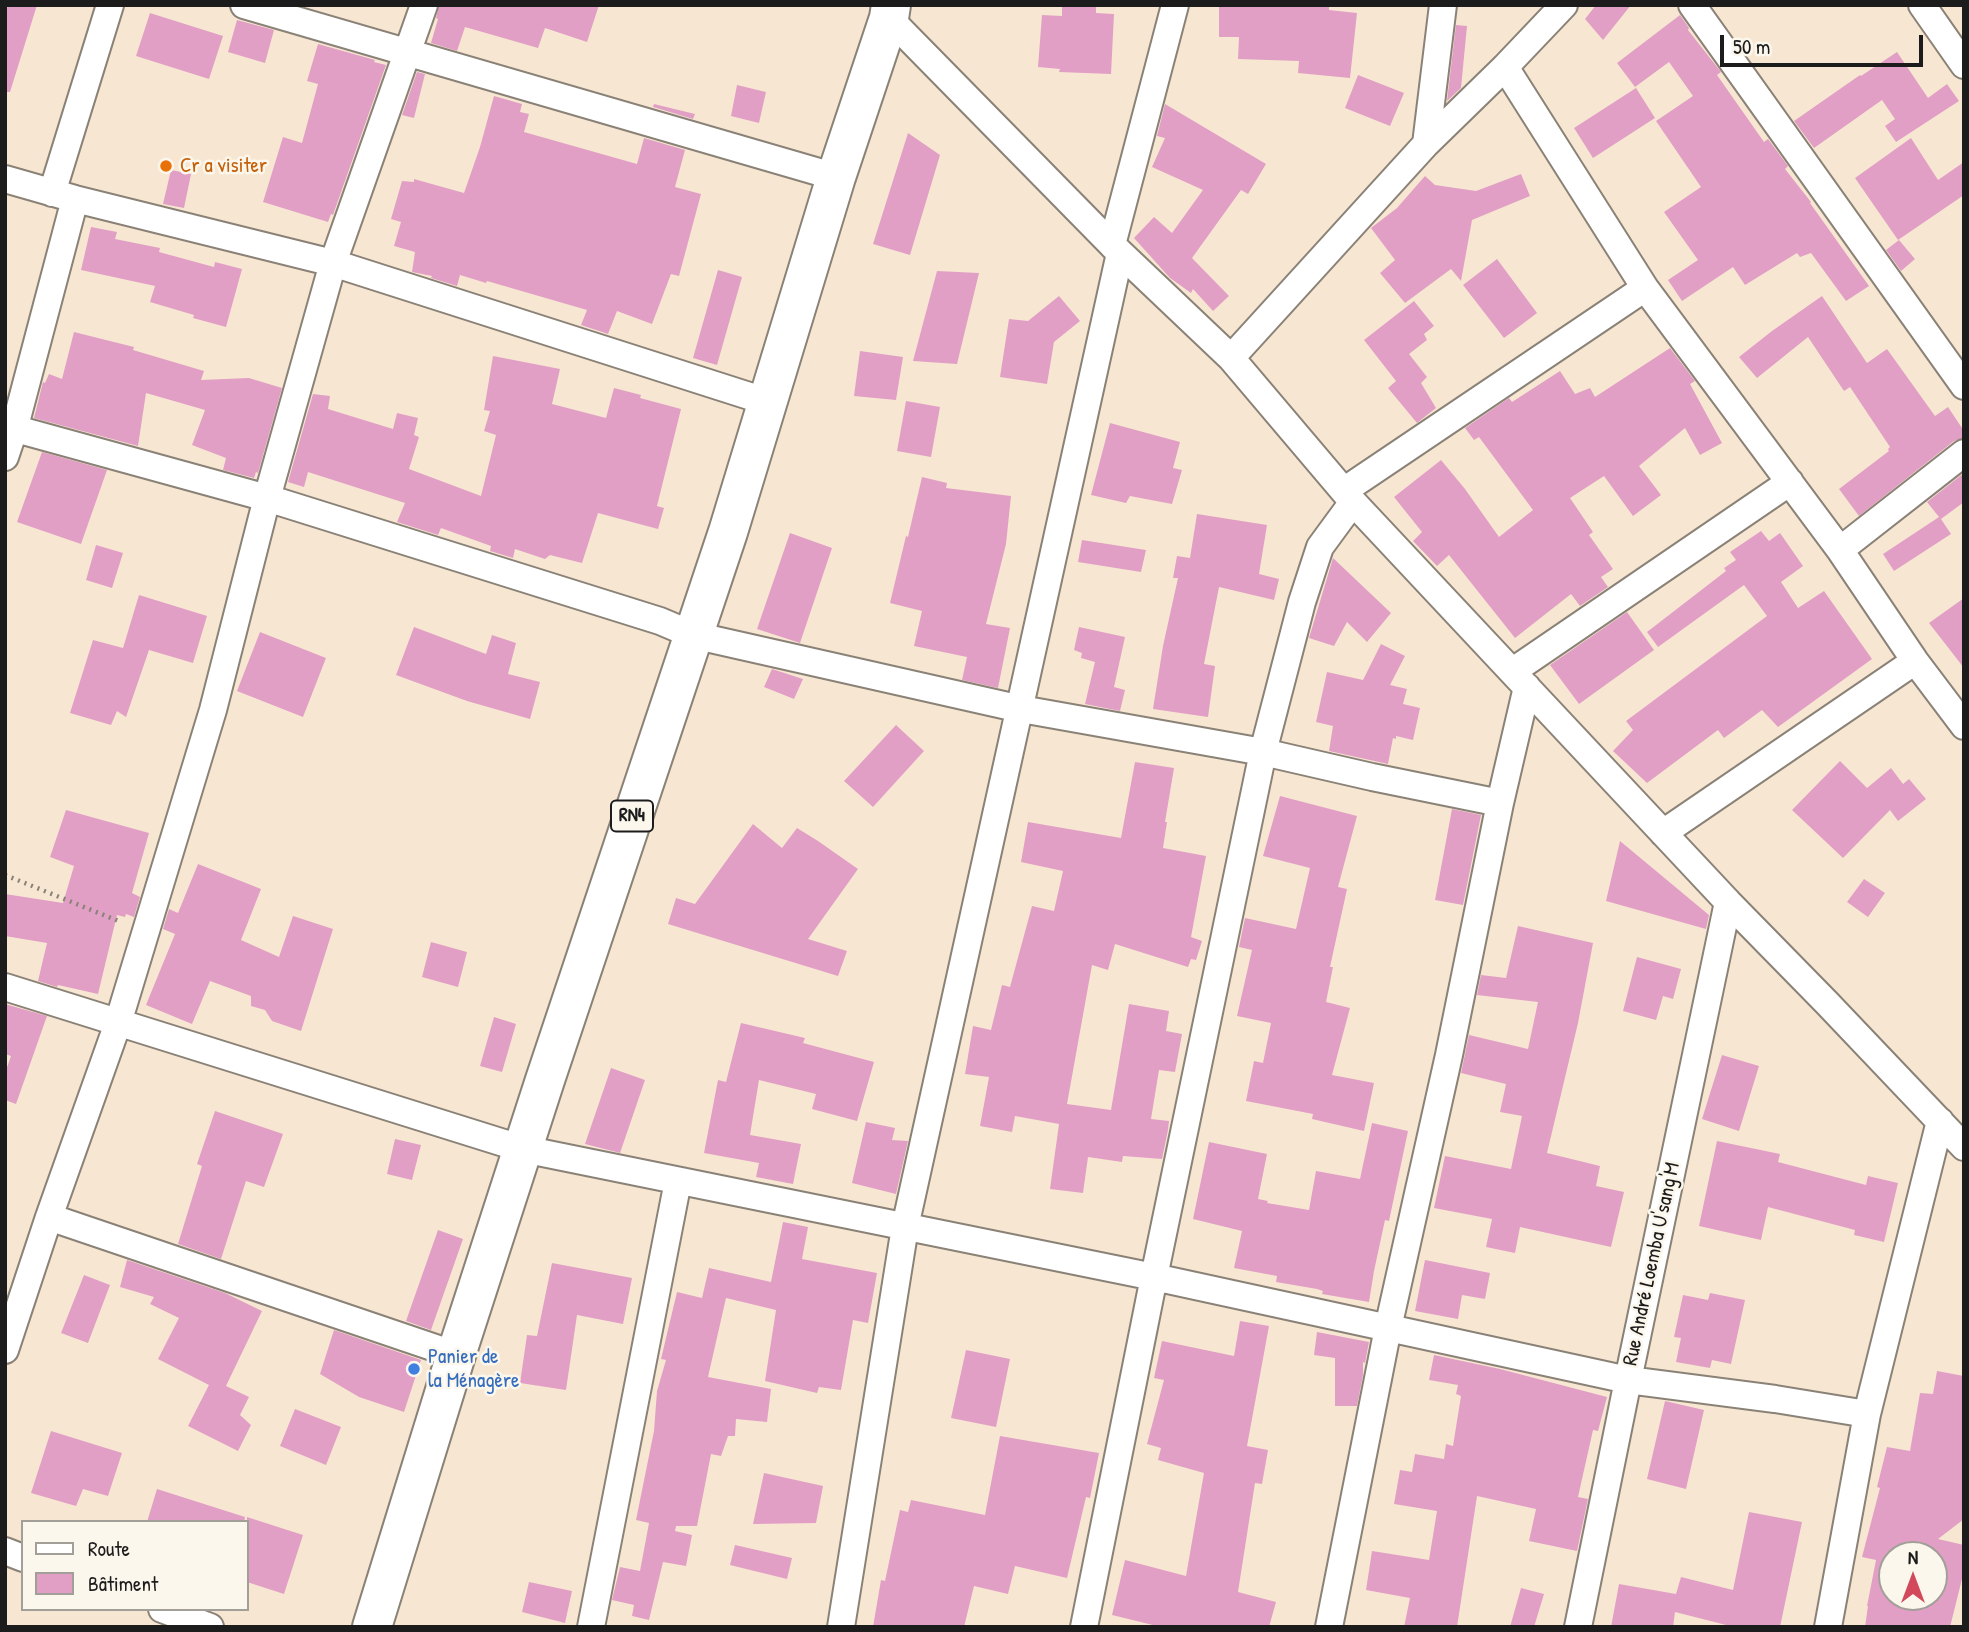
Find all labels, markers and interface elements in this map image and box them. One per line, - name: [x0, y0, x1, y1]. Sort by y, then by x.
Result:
- scale bar: [1724, 21, 1927, 65]
- text: 50 m: [1733, 32, 1770, 61]
- place label: Cr a visiter: [180, 153, 267, 179]
- marker: Cr a visiter: [158, 158, 174, 174]
- road number: RN4: [611, 800, 653, 832]
- street label: Rue André Loemba U'sang'M: [1618, 1160, 1686, 1368]
- place label: Panier de la Ménagère: [428, 1344, 519, 1394]
- marker: Panier de la Ménagère: [406, 1361, 422, 1377]
- legend: [21, 1520, 248, 1611]
- text: Route: [88, 1534, 130, 1563]
- north arrow: [1878, 1541, 1948, 1611]
- text: N: [1908, 1544, 1918, 1570]
- text: Bâtiment: [88, 1569, 158, 1598]

